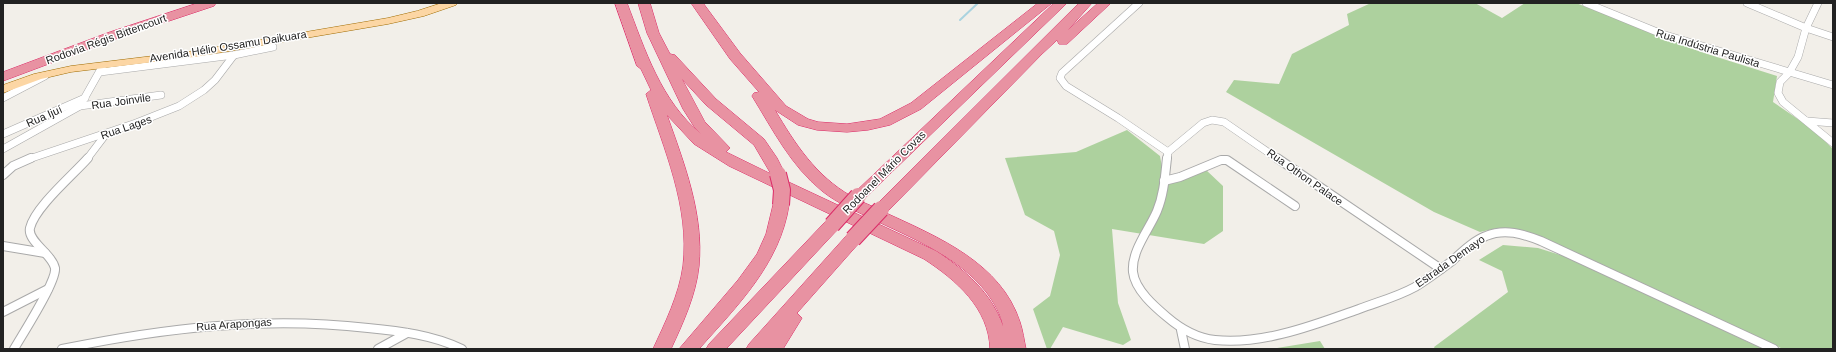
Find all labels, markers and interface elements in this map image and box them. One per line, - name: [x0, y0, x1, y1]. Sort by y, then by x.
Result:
- street label: Rodovia Régis Bittencourt: [44, 12, 168, 66]
- street label: Rua Indústria Paulista: [1655, 27, 1762, 70]
- street label: Avenida Hélio Ossamu Daikuara: [149, 28, 308, 64]
- street label: Rua Joinvile: [90, 91, 152, 111]
- street label: Rua Ijuí: [24, 103, 64, 129]
- street label: Rua Lages: [99, 113, 154, 141]
- street label: Rodoanel Mário Covas: [840, 128, 928, 216]
- street label: Rua Othon Palace: [1265, 146, 1345, 208]
- street label: Estrada Demayo: [1413, 233, 1487, 289]
- street label: Rua Arapongas: [196, 315, 273, 333]

